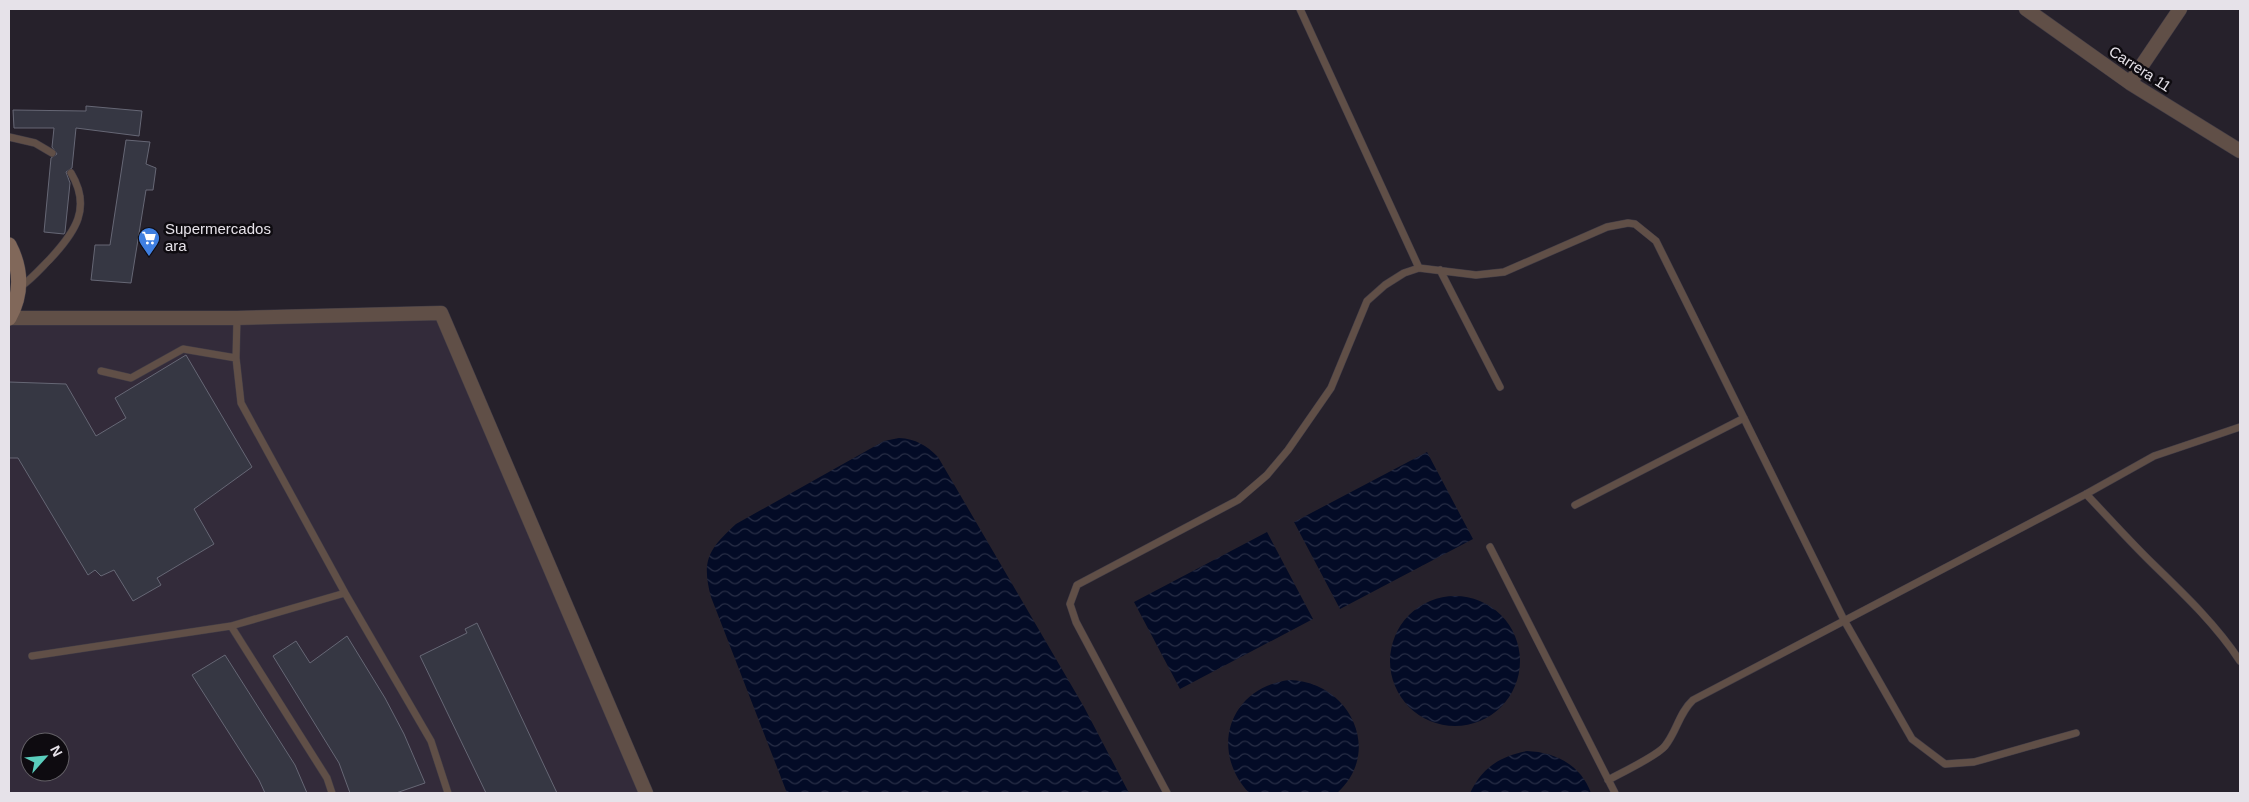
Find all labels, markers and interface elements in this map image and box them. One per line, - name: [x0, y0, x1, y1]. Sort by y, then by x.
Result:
- street label: Carrera 11: [2106, 42, 2175, 95]
- place label: Supermercados ara: [165, 220, 271, 254]
- supermarket icon: Supermercados ara: [137, 226, 161, 257]
- north arrow: [20, 732, 70, 782]
- text: N: [47, 743, 66, 759]

